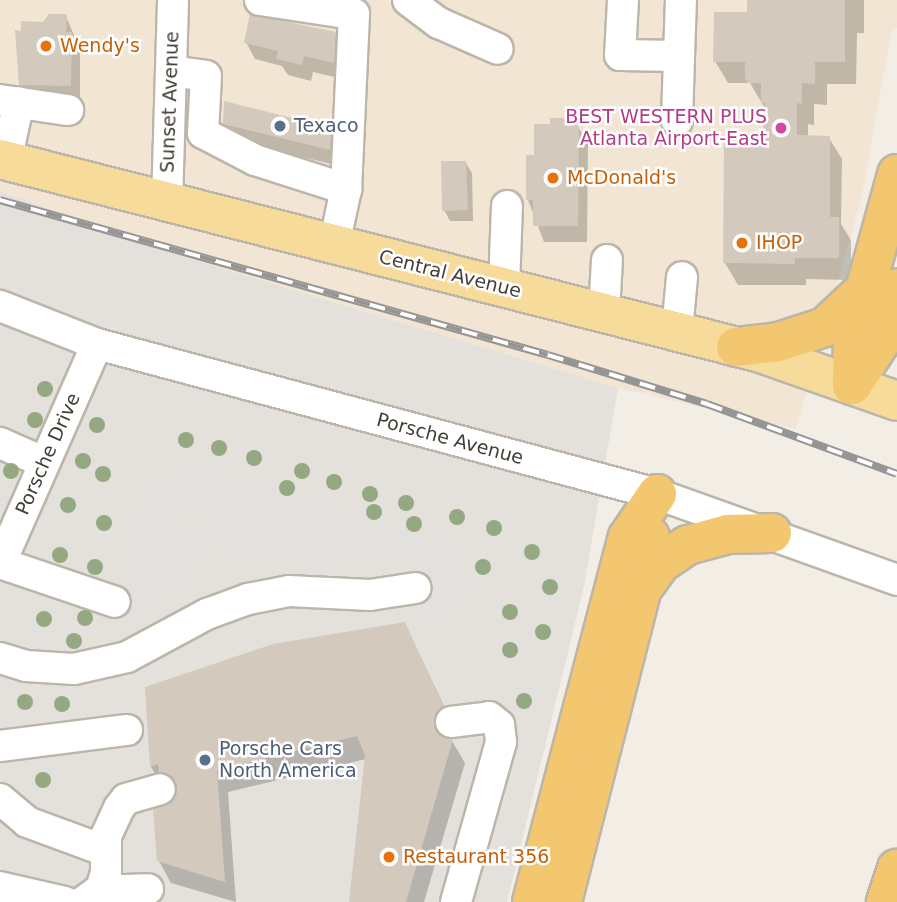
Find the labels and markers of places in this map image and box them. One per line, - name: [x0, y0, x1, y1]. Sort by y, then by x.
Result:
- place label: Wendy's: [60, 35, 140, 57]
- marker: Wendy's: [38, 38, 54, 54]
- place label: BEST WESTERN PLUS Atlanta Airport-East: [565, 106, 767, 150]
- place label: Texaco: [294, 115, 359, 137]
- marker: Texaco: [272, 118, 288, 134]
- marker: BEST WESTERN PLUS Atlanta Airport-East: [773, 120, 789, 136]
- place label: McDonald's: [567, 167, 676, 189]
- marker: McDonald's: [545, 170, 561, 186]
- place label: IHOP: [756, 232, 802, 254]
- marker: IHOP: [734, 235, 750, 251]
- place label: Porsche Cars North America: [219, 738, 357, 782]
- marker: Porsche Cars North America: [197, 752, 213, 768]
- place label: Restaurant 356: [403, 846, 549, 868]
- marker: Restaurant 356: [381, 849, 397, 865]

